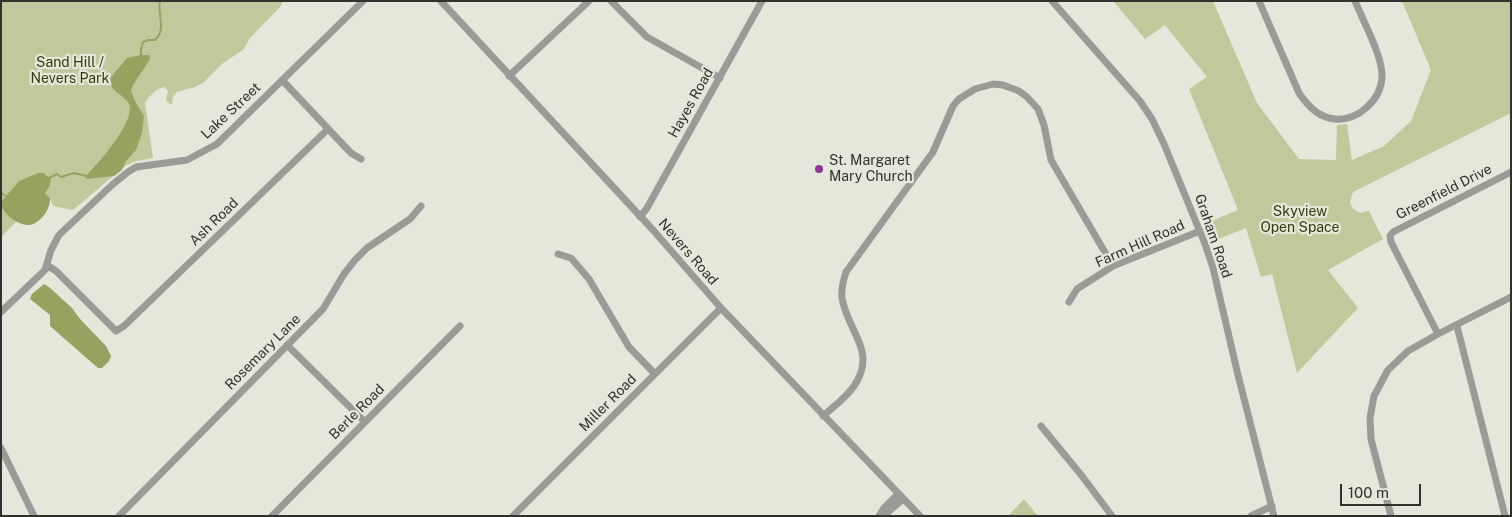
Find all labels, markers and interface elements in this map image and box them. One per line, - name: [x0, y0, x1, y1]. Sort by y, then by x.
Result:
- park label: Sand Hill / Nevers Park: [31, 55, 109, 88]
- street label: Hayes Road: [665, 65, 717, 141]
- street label: Lake Street: [198, 79, 264, 143]
- place label: St. Margaret Mary Church: [829, 153, 913, 186]
- street label: Greenfield Drive: [1393, 161, 1495, 223]
- marker: St. Margaret Mary Church: [813, 163, 825, 175]
- street label: Graham Road: [1191, 192, 1235, 280]
- street label: Ash Road: [186, 195, 242, 249]
- park label: Skyview Open Space: [1261, 204, 1339, 236]
- street label: Nevers Road: [655, 215, 721, 289]
- street label: Farm Hill Road: [1093, 217, 1187, 271]
- street label: Rosemary Lane: [222, 311, 304, 393]
- street label: Miller Road: [576, 371, 640, 435]
- street label: Berle Road: [326, 381, 388, 443]
- scale bar: [1342, 474, 1423, 506]
- text: 100 m: [1348, 484, 1389, 501]

